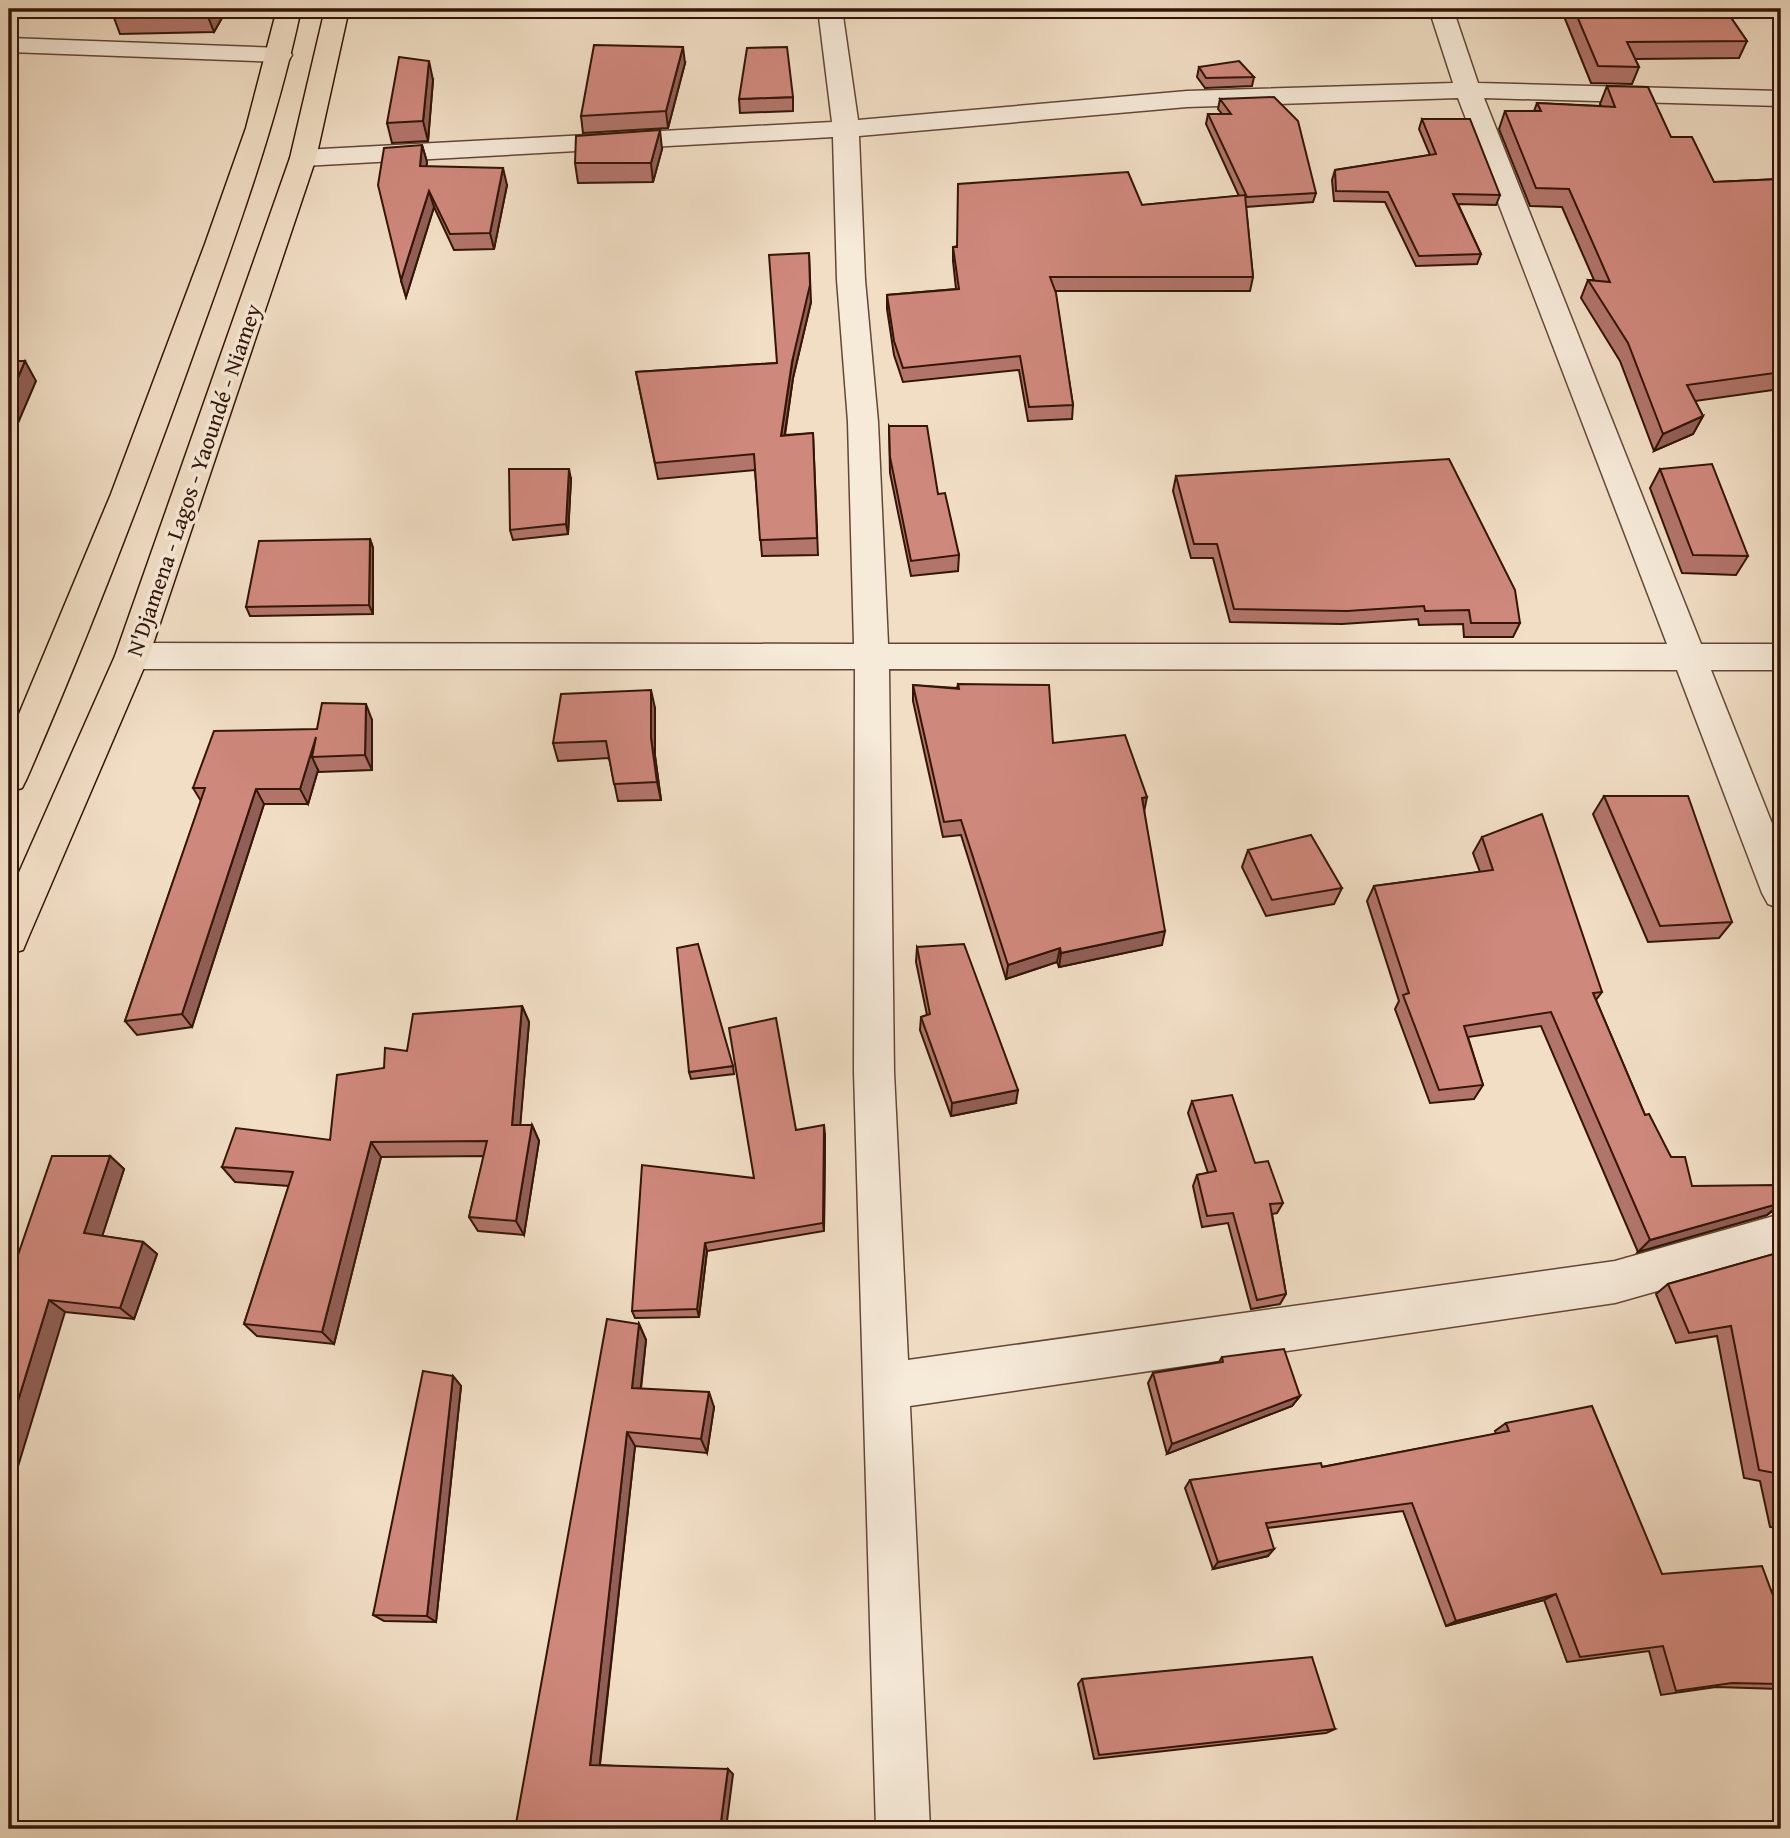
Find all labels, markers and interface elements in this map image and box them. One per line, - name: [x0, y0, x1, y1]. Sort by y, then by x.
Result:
- street label: N'Djamena - Lagos - Yaoundé - Niamey: [117, 299, 269, 661]

